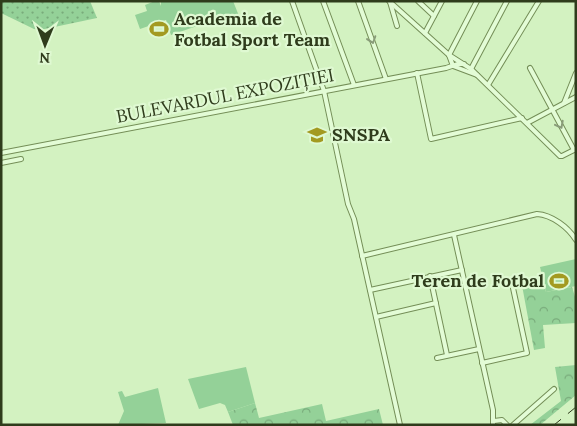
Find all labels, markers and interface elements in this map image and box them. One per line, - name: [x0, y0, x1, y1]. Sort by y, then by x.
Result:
- place label: Academia de Fotbal Sport Team: [174, 7, 331, 51]
- sports icon: Academia de Fotbal Sport Team: [148, 18, 170, 40]
- north arrow: [20, 20, 70, 70]
- one-way arrow: [366, 35, 376, 44]
- text: N: [39, 49, 50, 67]
- street label: BULEVARDUL EXPOZIȚIEI: [114, 63, 336, 128]
- one-way arrow: [554, 119, 564, 128]
- place label: SNSPA: [332, 123, 390, 146]
- school or university icon: SNSPA: [306, 124, 328, 146]
- place label: Teren de Fotbal: [411, 269, 544, 292]
- sports icon: Teren de Fotbal: [548, 270, 570, 292]

